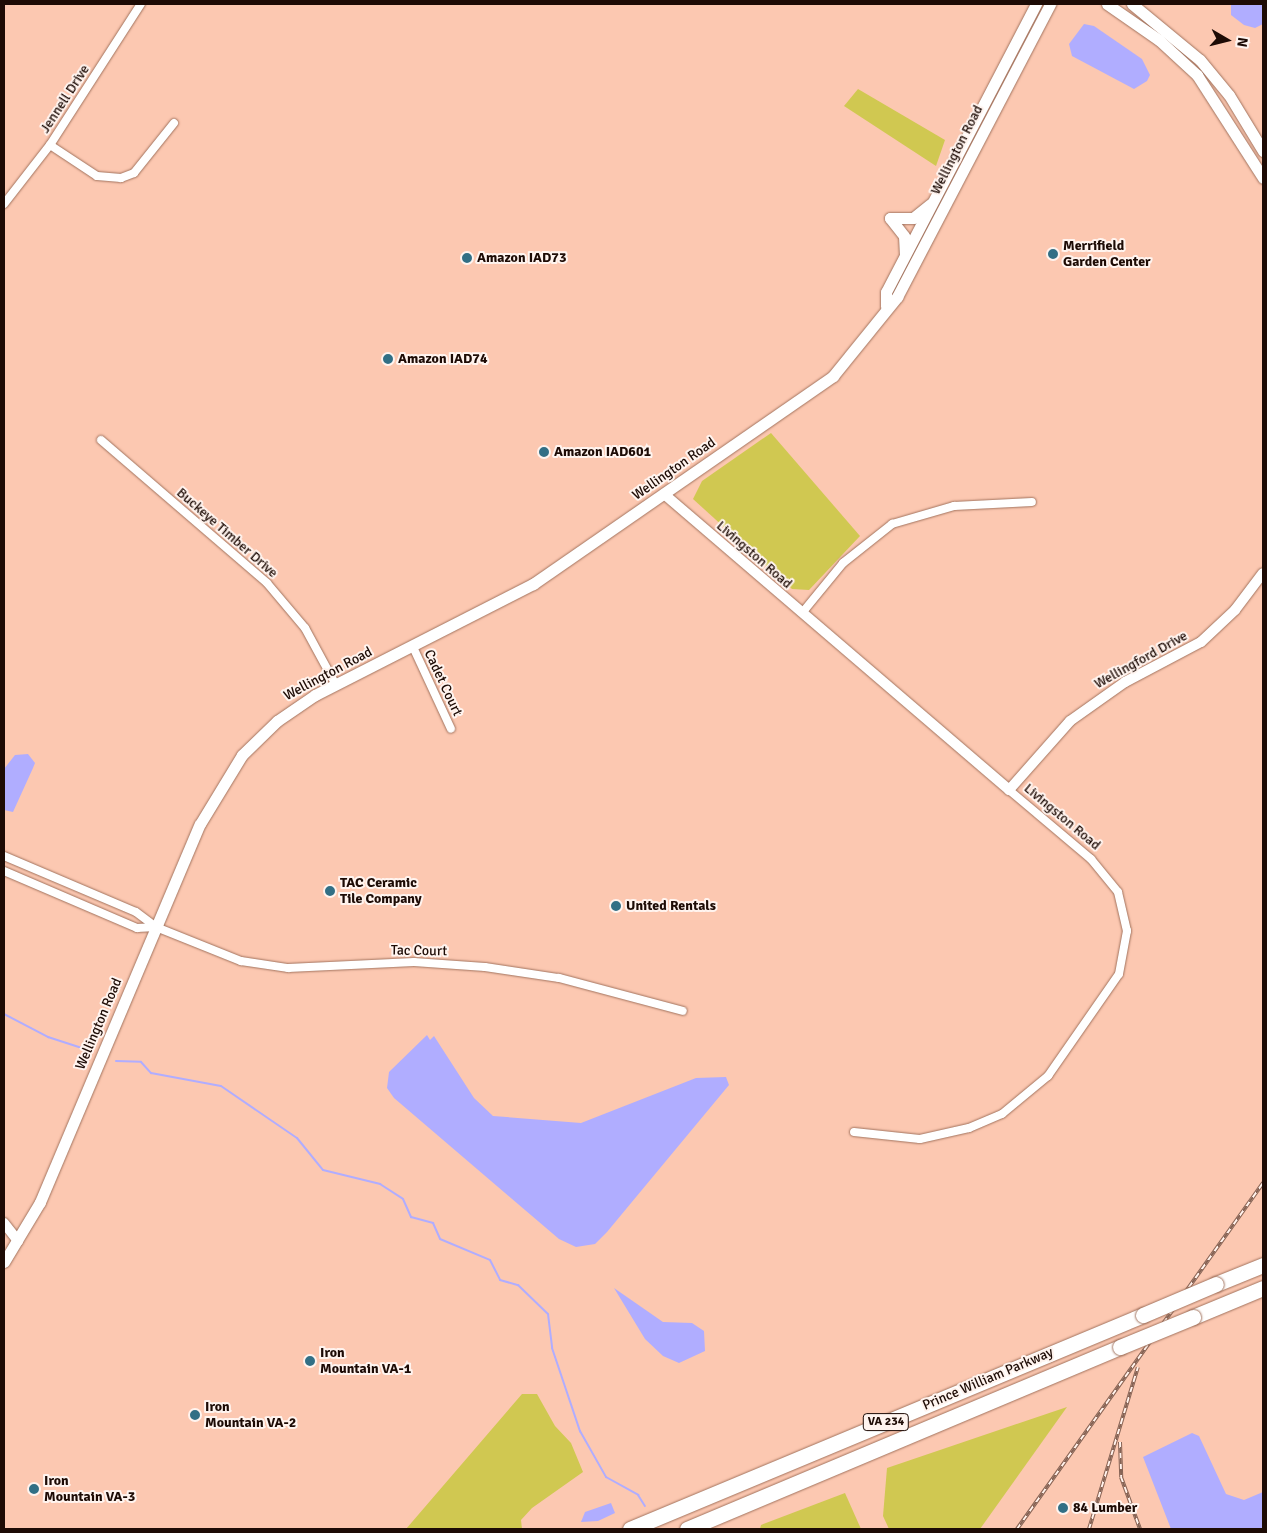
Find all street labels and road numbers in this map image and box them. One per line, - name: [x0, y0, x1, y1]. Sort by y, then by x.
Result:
- street label: Jennell Drive: [37, 62, 93, 136]
- street label: Wellington Road: [927, 103, 987, 197]
- street label: Wellington Road: [629, 434, 719, 504]
- street label: Buckeye Timber Drive: [173, 485, 281, 581]
- street label: Livingston Road: [713, 518, 795, 592]
- street label: Wellingford Drive: [1092, 627, 1190, 693]
- street label: Wellington Road: [281, 644, 375, 704]
- street label: Cadet Court: [420, 647, 466, 719]
- street label: Livingston Road: [1020, 780, 1104, 854]
- street label: Tac Court: [391, 942, 447, 960]
- street label: Wellington Road: [72, 976, 126, 1072]
- street label: Prince William Parkway: [920, 1344, 1056, 1414]
- road number: VA 234: [862, 1412, 910, 1431]

